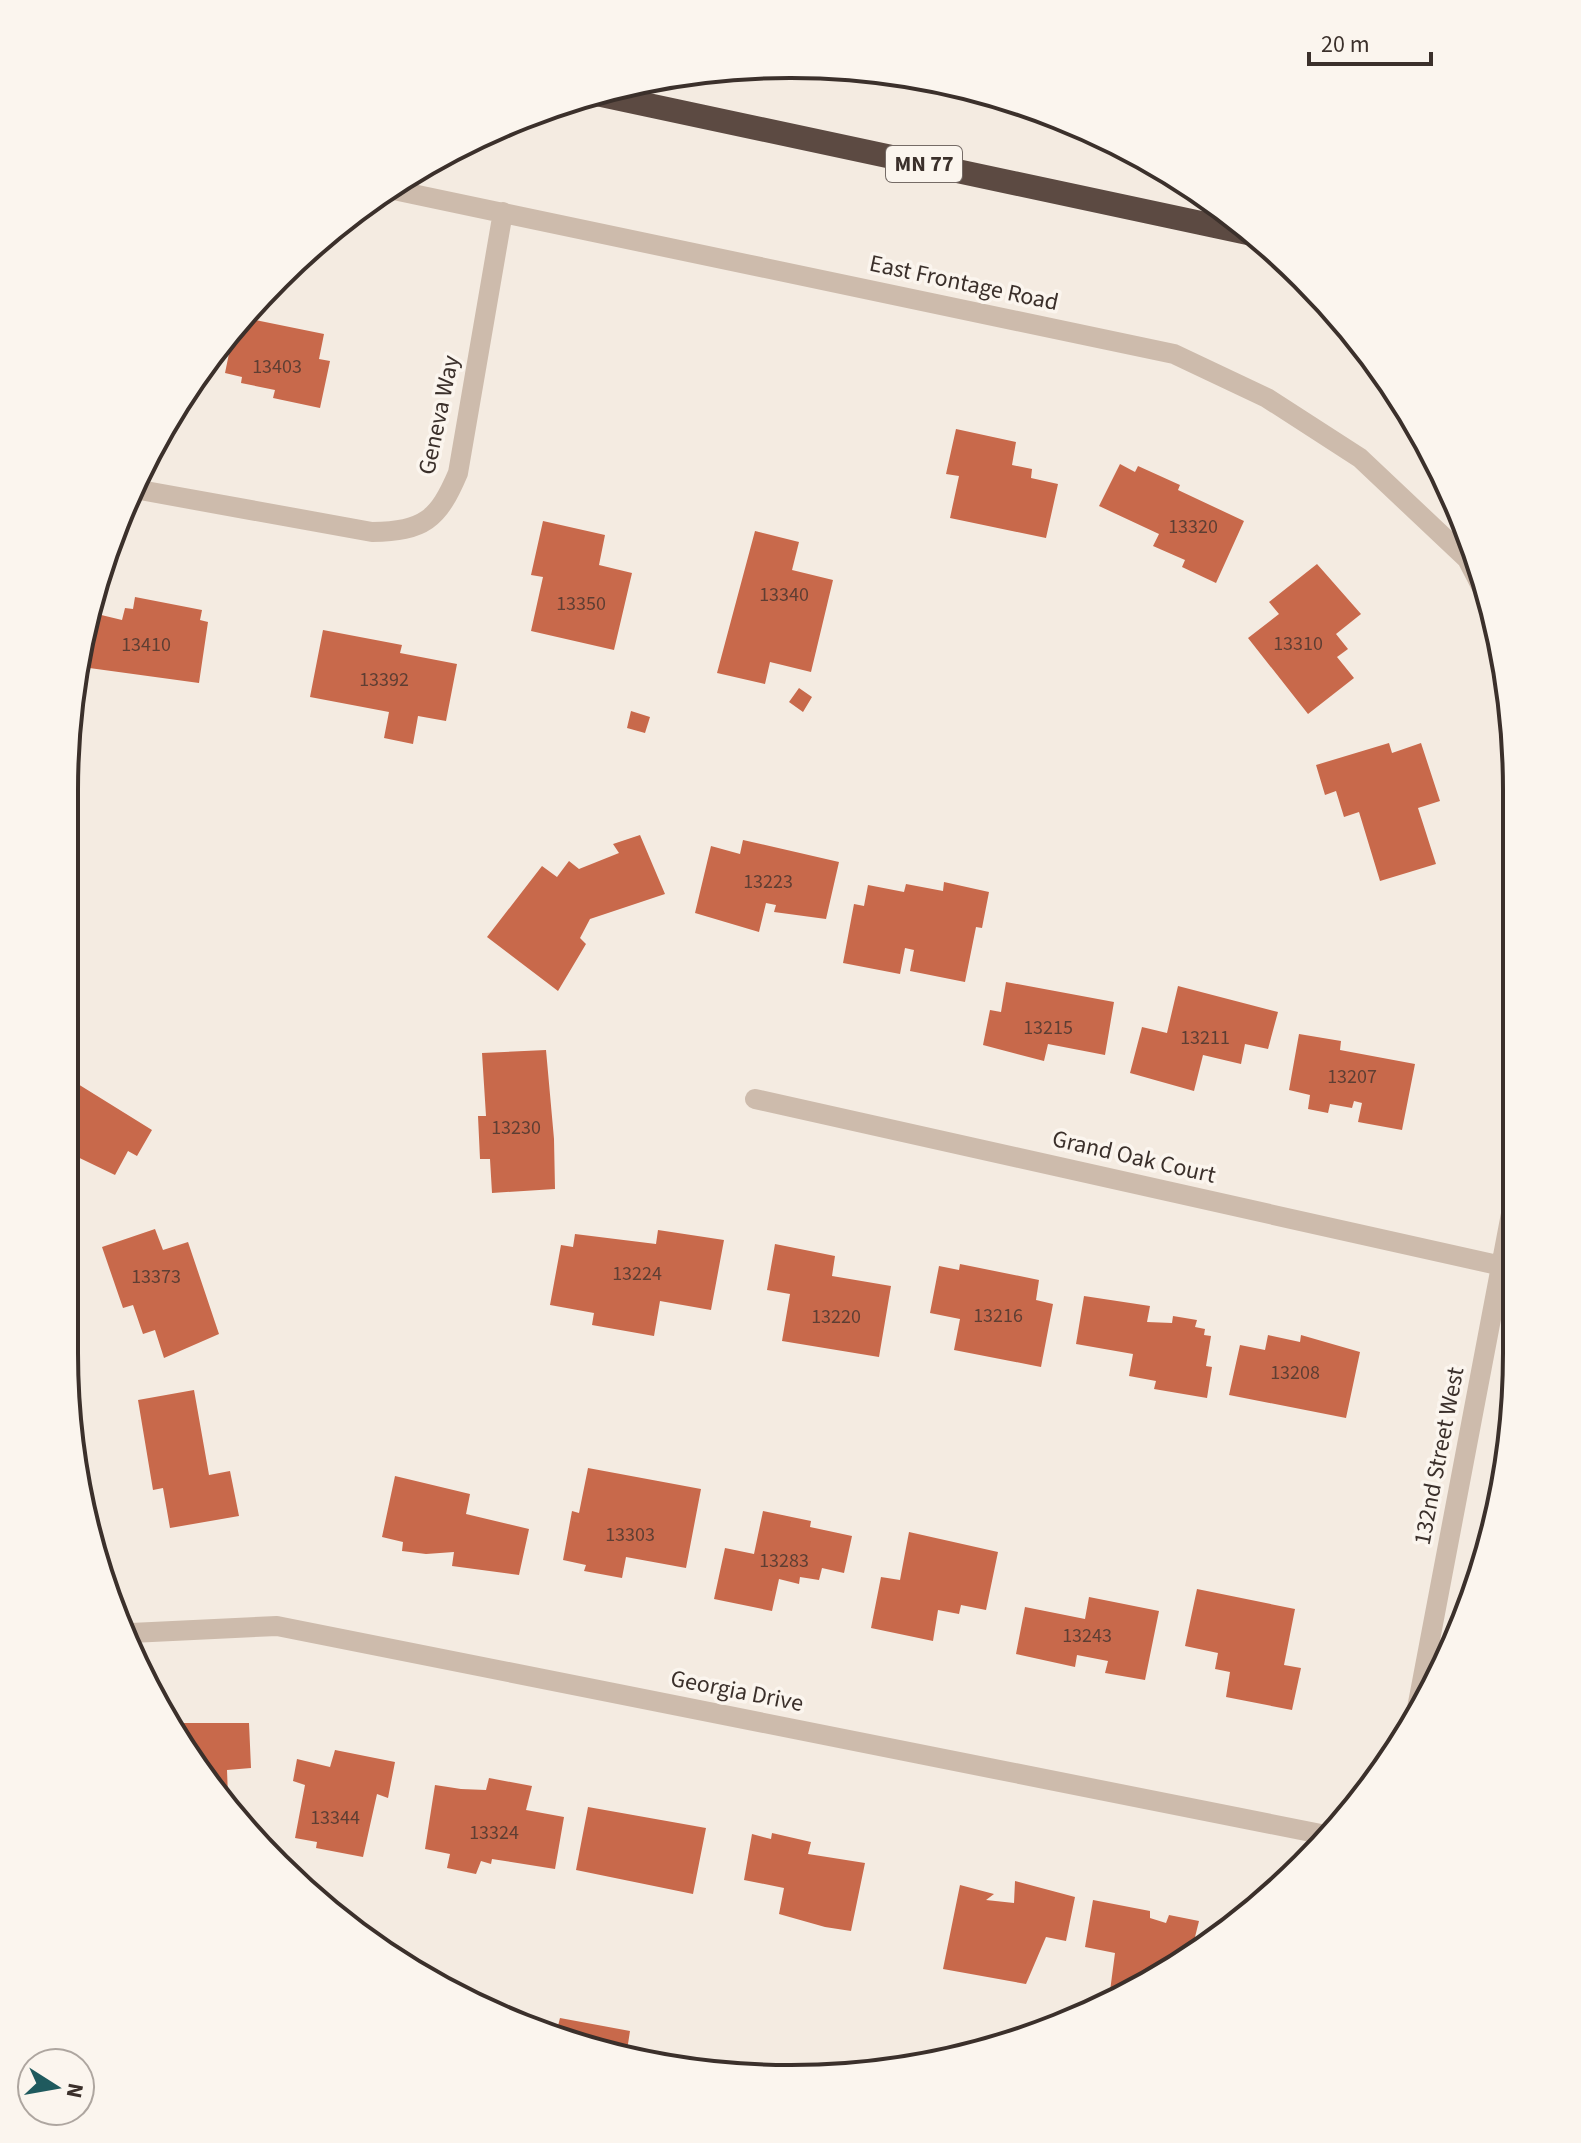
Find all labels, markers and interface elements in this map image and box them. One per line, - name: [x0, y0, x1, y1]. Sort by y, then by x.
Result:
- scale bar: [1309, 16, 1431, 66]
- text: 20 m: [1321, 27, 1370, 62]
- road number: MN 77: [886, 146, 962, 182]
- street label: East Frontage Road: [866, 246, 1062, 320]
- street label: Geneva Way: [409, 352, 469, 478]
- house number: 13403: [252, 353, 302, 381]
- house number: 13320: [1168, 513, 1218, 541]
- house number: 13340: [759, 581, 809, 609]
- house number: 13350: [556, 590, 606, 618]
- house number: 13310: [1273, 630, 1323, 658]
- house number: 13410: [121, 631, 171, 659]
- house number: 13392: [359, 666, 409, 694]
- house number: 13223: [743, 868, 793, 896]
- house number: 13215: [1023, 1014, 1073, 1042]
- house number: 13211: [1180, 1024, 1230, 1052]
- house number: 13207: [1327, 1063, 1377, 1091]
- house number: 13230: [491, 1114, 541, 1142]
- street label: Grand Oak Court: [1049, 1121, 1219, 1193]
- house number: 13224: [612, 1260, 662, 1288]
- house number: 13373: [131, 1263, 181, 1291]
- house number: 13216: [973, 1302, 1023, 1330]
- house number: 13220: [811, 1303, 861, 1331]
- house number: 13208: [1270, 1359, 1320, 1387]
- street label: 132nd Street West: [1405, 1364, 1473, 1548]
- house number: 13303: [605, 1521, 655, 1549]
- house number: 13283: [759, 1547, 809, 1575]
- house number: 13243: [1062, 1622, 1112, 1650]
- street label: Georgia Drive: [668, 1661, 806, 1721]
- house number: 13344: [310, 1804, 360, 1832]
- house number: 13324: [469, 1819, 519, 1847]
- north arrow: [16, 2047, 96, 2127]
- text: N: [58, 2080, 92, 2101]

